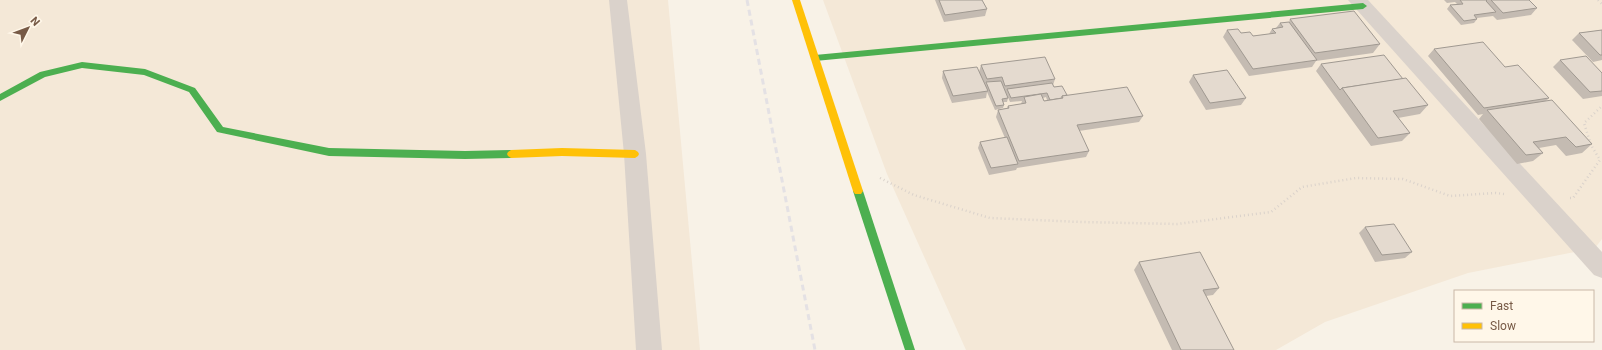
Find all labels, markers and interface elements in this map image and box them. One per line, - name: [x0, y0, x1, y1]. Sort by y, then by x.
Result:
- north arrow: [8, 8, 48, 48]
- text: N: [28, 14, 43, 29]
- legend: [1454, 290, 1594, 342]
- text: Fast: [1490, 299, 1513, 313]
- text: Slow: [1490, 319, 1516, 333]

